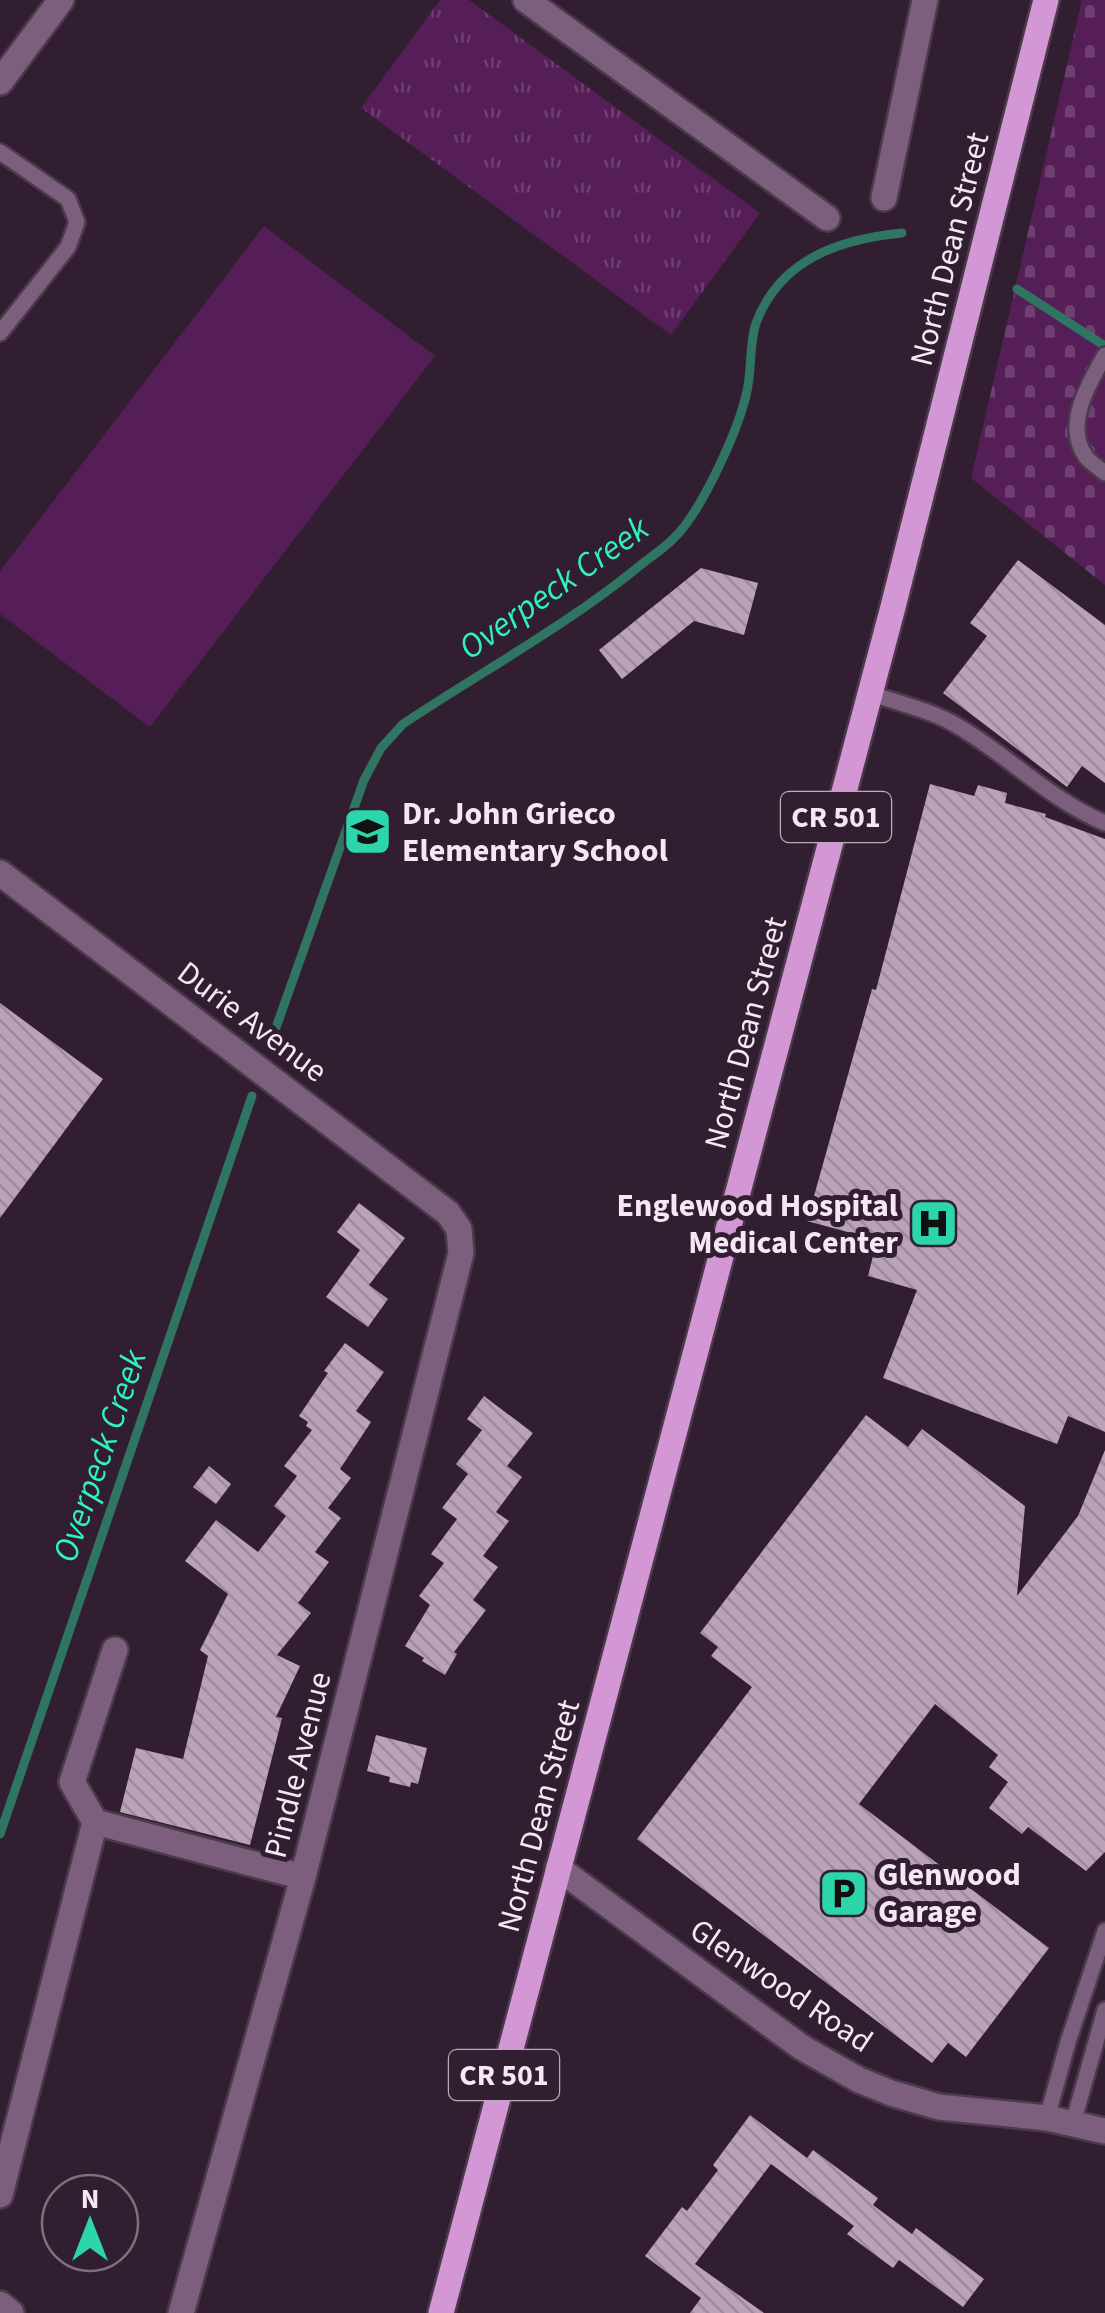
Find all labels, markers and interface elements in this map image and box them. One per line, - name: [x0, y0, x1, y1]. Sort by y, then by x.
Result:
- street label: North Dean Street: [899, 127, 1001, 371]
- water label: Overpeck Creek: [449, 503, 660, 672]
- place label: Dr. John Grieco Elementary School: [402, 791, 668, 874]
- road number: CR 501: [781, 792, 891, 842]
- school or university icon: Dr. John Grieco Elementary School: [341, 806, 393, 858]
- street label: North Dean Street: [693, 911, 799, 1154]
- street label: Durie Avenue: [167, 950, 337, 1094]
- place label: Englewood Hospital Medical Center: [617, 1183, 898, 1266]
- hospital icon: Englewood Hospital Medical Center: [907, 1198, 959, 1250]
- water label: Overpeck Creek: [40, 1342, 160, 1569]
- street label: Pindle Avenue: [253, 1667, 343, 1863]
- street label: North Dean Street: [486, 1694, 592, 1937]
- place label: Glenwood Garage: [878, 1852, 1021, 1935]
- parking icon: Glenwood Garage: [817, 1867, 869, 1919]
- street label: Glenwood Road: [680, 1908, 882, 2064]
- road number: CR 501: [449, 2050, 559, 2100]
- north arrow: [40, 2173, 140, 2273]
- text: N: [81, 2179, 99, 2219]

